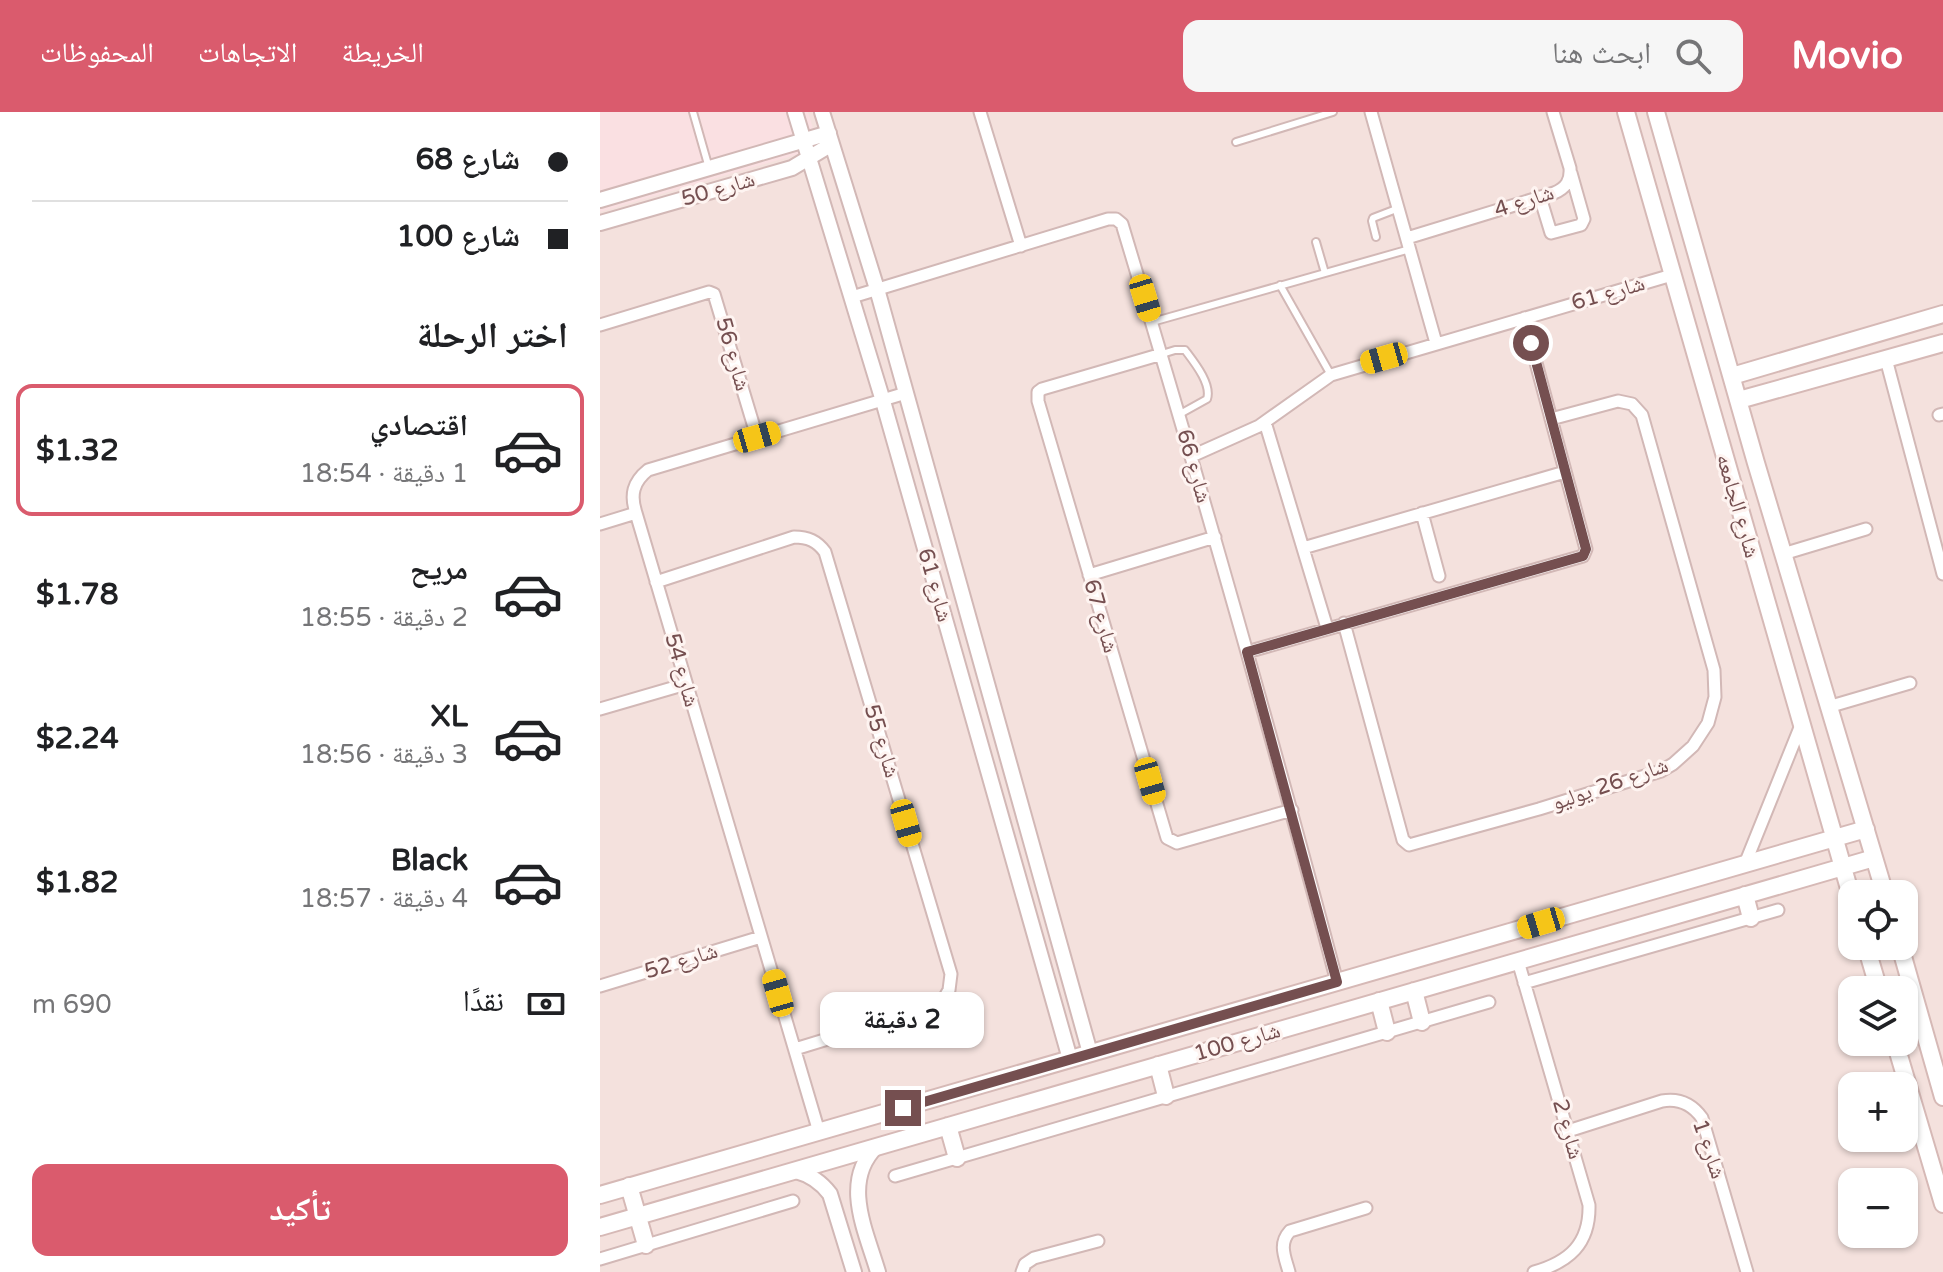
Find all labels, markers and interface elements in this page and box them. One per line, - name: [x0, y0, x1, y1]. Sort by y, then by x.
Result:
- search box: [1183, 20, 1743, 92]
- text: Movio: [1791, 33, 1903, 79]
- icon: search: [1671, 34, 1715, 78]
- text: ابحث هنا: [1552, 35, 1651, 72]
- text: المحفوظات: [40, 36, 154, 70]
- text: الاتجاهات: [198, 36, 297, 70]
- text: الخريطة: [341, 36, 424, 70]
- text: شارع 68: [415, 141, 520, 178]
- street label: شارع 50: [678, 166, 758, 212]
- street label: شارع 4: [1491, 179, 1557, 223]
- text: شارع 100: [397, 218, 520, 255]
- street label: شارع 61: [1568, 270, 1648, 316]
- car: [1127, 272, 1163, 324]
- text: اختر الرحلة: [417, 314, 568, 357]
- street label: شارع 56: [710, 314, 756, 394]
- route start: [1513, 325, 1549, 361]
- car: [1358, 340, 1410, 376]
- text: اقتصادي: [370, 407, 468, 444]
- icon: car: [492, 414, 564, 486]
- car: [731, 419, 783, 455]
- street label: شارع 66: [1171, 426, 1217, 506]
- text: $1.32: [36, 432, 119, 469]
- street label: شارع الجامعه: [1711, 451, 1765, 561]
- text: 1 دقيقة · 18:54: [300, 458, 468, 489]
- street label: شارع 61: [912, 545, 958, 625]
- text: مريح: [410, 551, 468, 588]
- icon: car: [492, 558, 564, 630]
- text: $1.78: [36, 576, 119, 613]
- street label: شارع 67: [1078, 576, 1124, 656]
- text: 2 دقيقة · 18:55: [300, 602, 468, 633]
- street label: شارع 54: [659, 630, 705, 710]
- text: XL: [431, 698, 468, 735]
- street label: شارع 55: [859, 701, 905, 781]
- icon: car: [492, 702, 564, 774]
- text: $2.24: [36, 720, 119, 757]
- text: 3 دقيقة · 18:56: [300, 739, 468, 770]
- street label: شارع 26 يوليو: [1548, 752, 1672, 816]
- car: [1132, 755, 1168, 807]
- car: [888, 797, 924, 849]
- text: Black: [391, 842, 468, 879]
- icon: car: [492, 846, 564, 918]
- text: $1.82: [36, 864, 119, 901]
- map controls: [1838, 880, 1918, 1248]
- button: locate: [1838, 880, 1918, 960]
- text: 4 دقيقة · 18:57: [300, 883, 468, 914]
- car: [1515, 905, 1567, 941]
- street label: شارع 52: [641, 938, 721, 984]
- car: [760, 967, 796, 1019]
- button: layers: [1838, 976, 1918, 1056]
- icon: cash: [524, 982, 568, 1026]
- text: نقدًا: [463, 983, 504, 1020]
- text: 690 m: [32, 989, 112, 1020]
- callout: 2 دقيقة: [821, 992, 985, 1048]
- text: 2 دقيقة: [863, 1004, 941, 1035]
- street label: شارع 100: [1191, 1017, 1283, 1067]
- button: +: [1838, 1072, 1918, 1152]
- route end: [885, 1090, 921, 1126]
- street label: شارع 2: [1547, 1096, 1589, 1162]
- street label: شارع 1: [1687, 1116, 1731, 1182]
- button: تأكيد: [32, 1164, 568, 1256]
- button: −: [1838, 1168, 1918, 1248]

